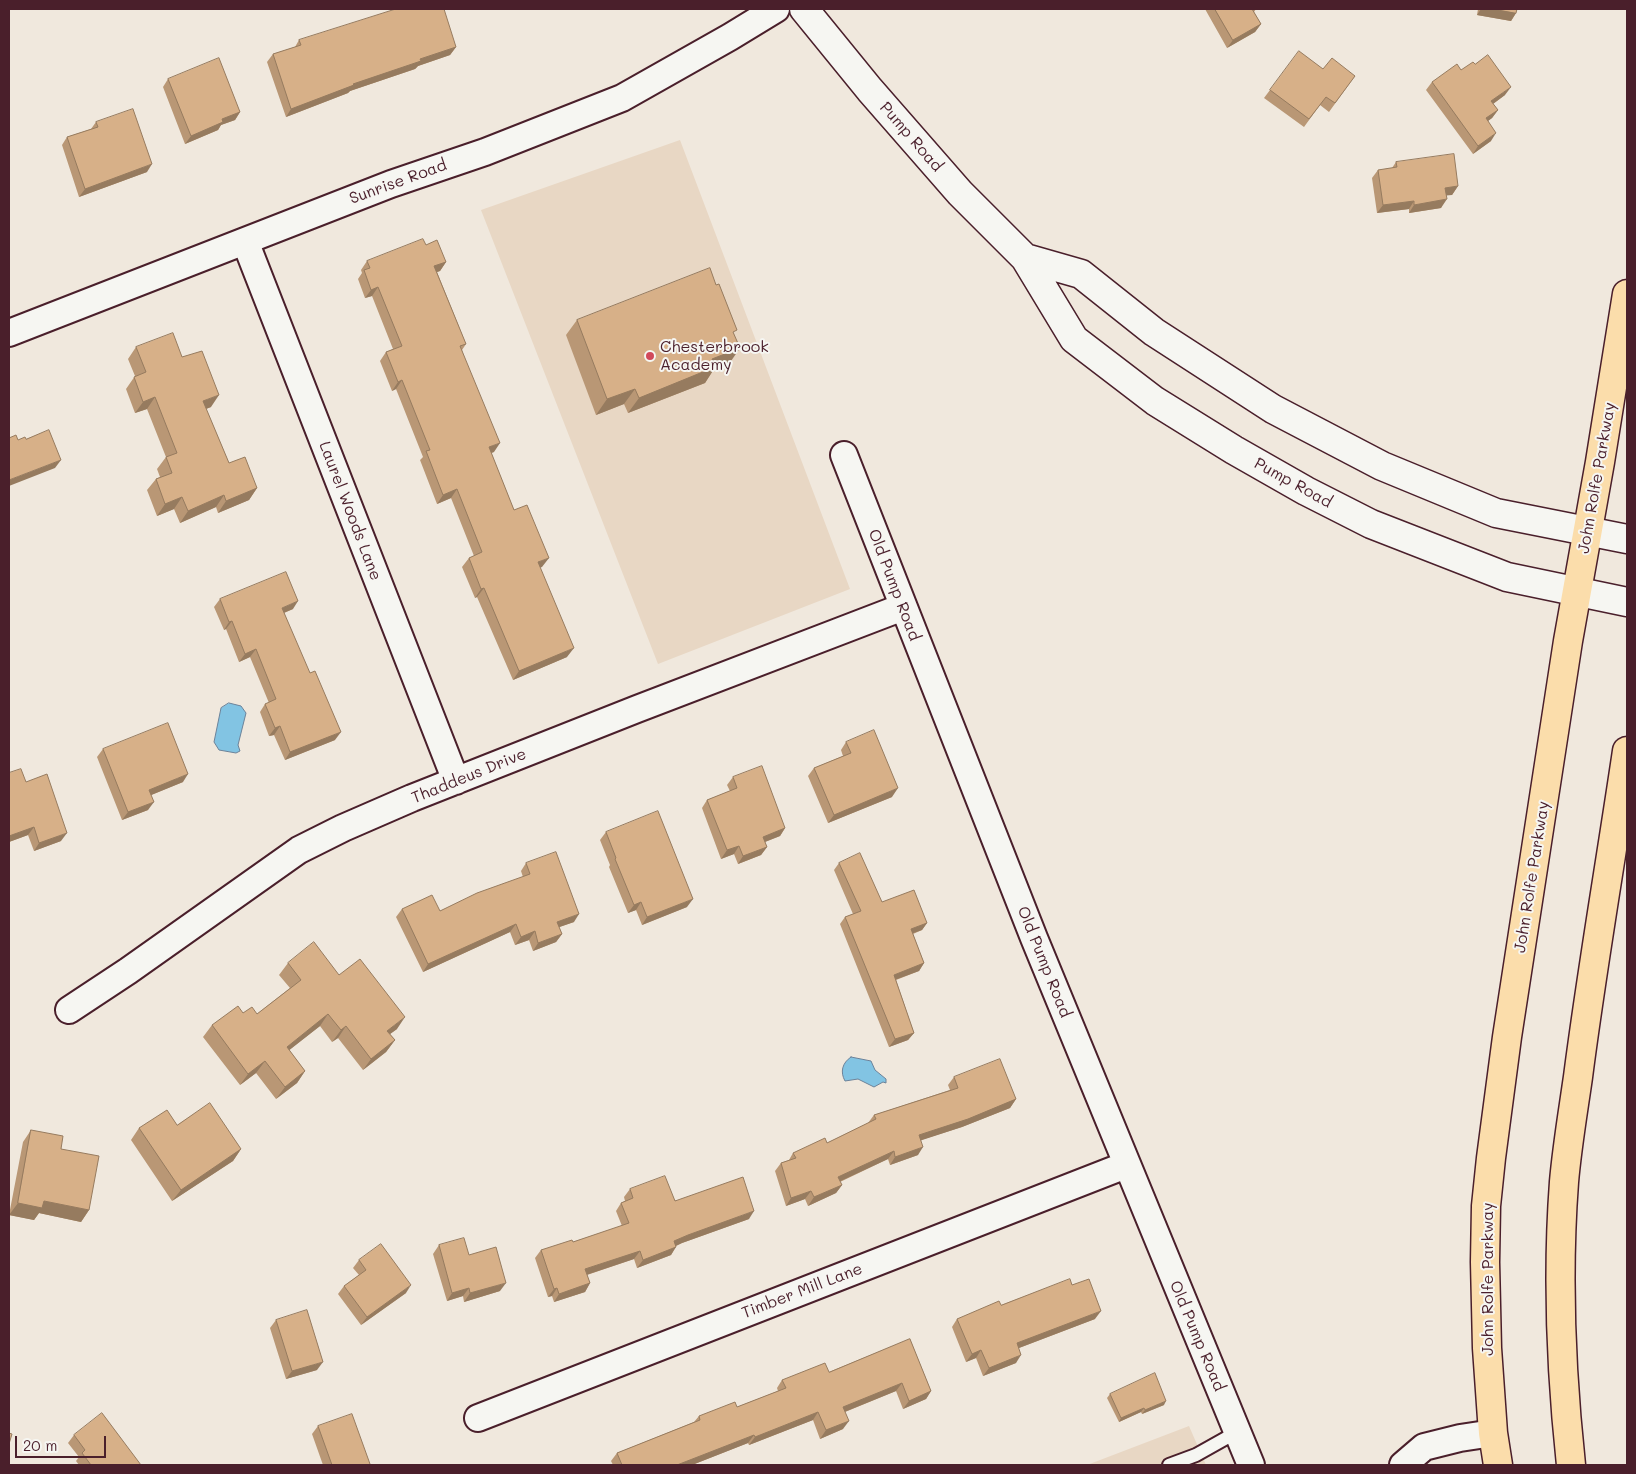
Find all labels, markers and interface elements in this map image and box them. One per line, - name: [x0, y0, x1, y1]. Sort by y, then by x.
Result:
- street label: Pump Road: [876, 98, 946, 176]
- street label: Sunrise Road: [347, 156, 449, 208]
- place label: Chesterbrook Academy: [660, 337, 769, 375]
- marker: Chesterbrook Academy: [644, 350, 656, 362]
- street label: John Rolfe Parkway: [1574, 401, 1620, 555]
- street label: Laurel Woods Lane: [315, 439, 385, 583]
- street label: Pump Road: [1251, 454, 1335, 512]
- street label: Old Pump Road: [864, 526, 924, 644]
- street label: Thaddeus Drive: [409, 744, 529, 808]
- street label: John Rolfe Parkway: [1511, 800, 1553, 954]
- street label: Old Pump Road: [1013, 904, 1075, 1020]
- street label: John Rolfe Parkway: [1478, 1202, 1498, 1356]
- street label: Timber Mill Lane: [739, 1259, 865, 1323]
- street label: Old Pump Road: [1165, 1278, 1229, 1394]
- scale bar: [18, 1426, 109, 1458]
- text: 20 m: [23, 1435, 57, 1455]

